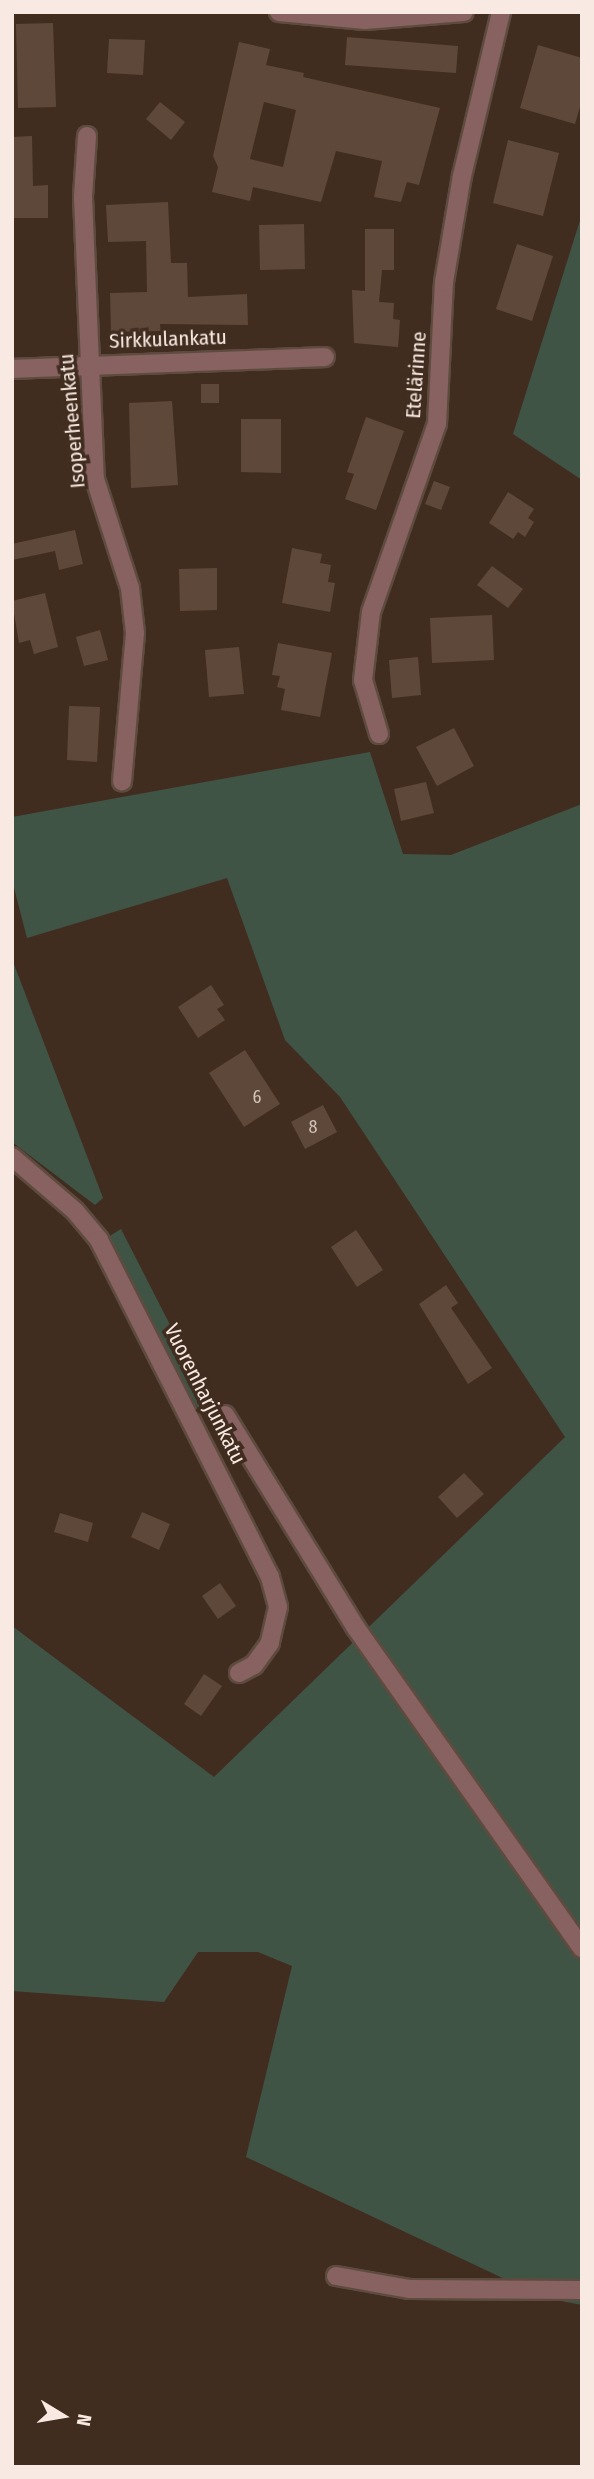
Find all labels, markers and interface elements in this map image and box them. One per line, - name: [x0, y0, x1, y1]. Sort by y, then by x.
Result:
- street label: Sirkkulankatu: [109, 324, 227, 354]
- street label: Etelärinne: [400, 331, 432, 419]
- street label: Isoperheenkatu: [54, 353, 90, 489]
- house number: 6: [253, 1086, 261, 1108]
- house number: 8: [309, 1116, 317, 1138]
- street label: Vuorenharjunkatu: [159, 1320, 251, 1468]
- north arrow: [28, 2381, 98, 2451]
- text: N: [72, 2412, 96, 2428]

